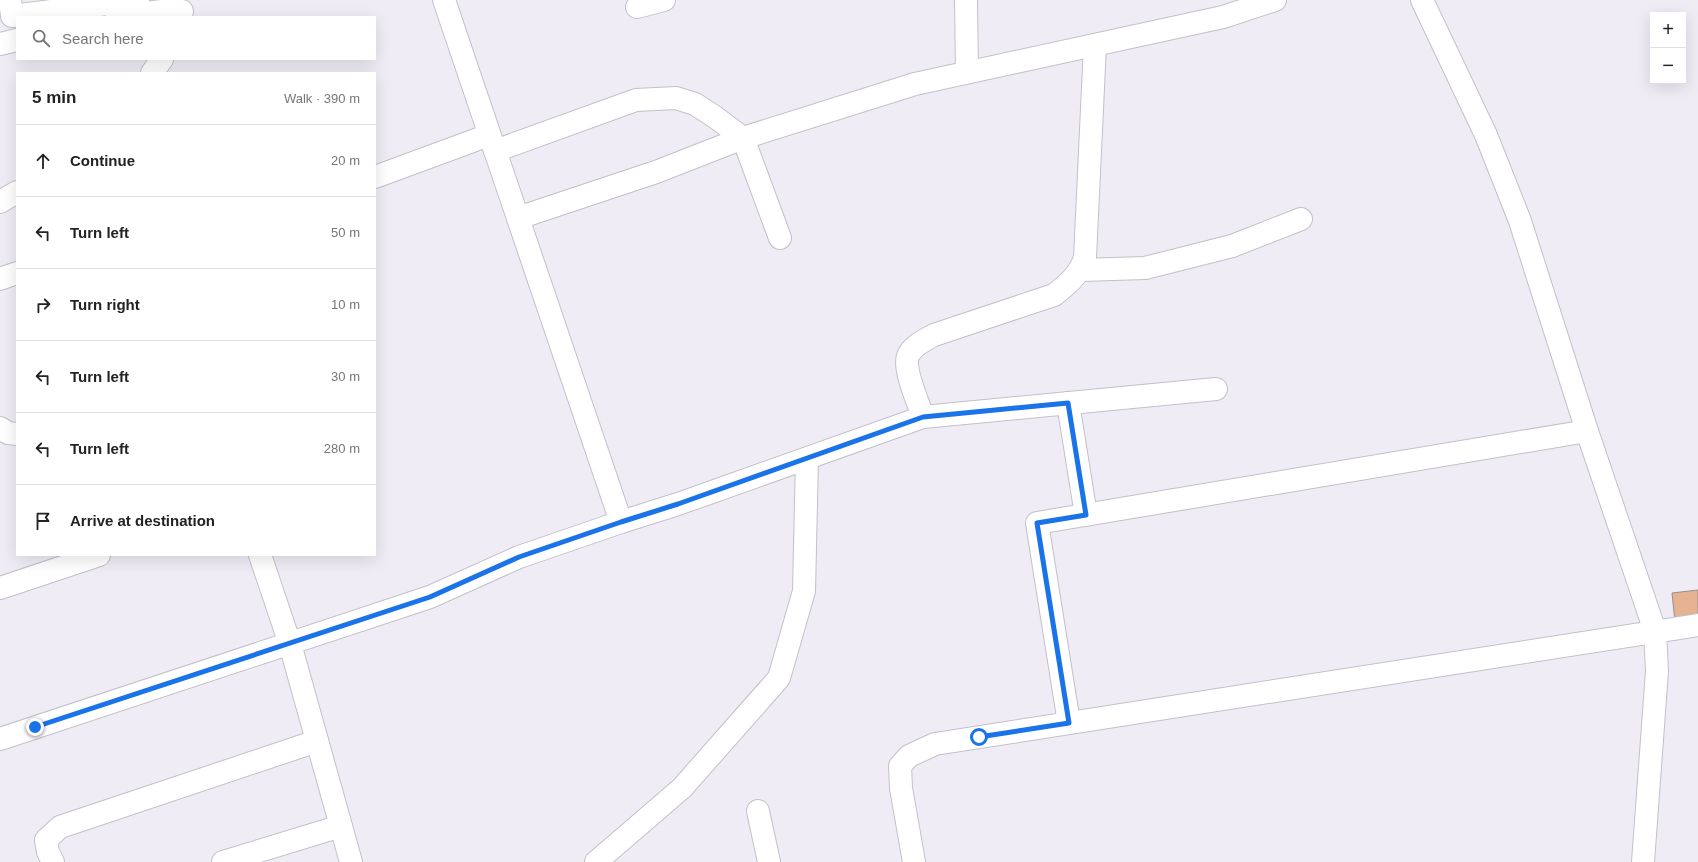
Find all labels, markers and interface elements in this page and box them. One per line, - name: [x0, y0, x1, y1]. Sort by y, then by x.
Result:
- map controls: [1650, 12, 1686, 84]
- button: +: [1650, 12, 1686, 48]
- search box: [16, 16, 376, 60]
- icon: search: [30, 27, 52, 49]
- text: Search here: [62, 30, 144, 47]
- button: −: [1650, 48, 1686, 84]
- text: 5 min: [32, 88, 76, 107]
- text: Walk · 390 m: [284, 91, 360, 106]
- icon: ahead: [32, 150, 54, 172]
- text: Continue: [70, 152, 135, 169]
- text: 20 m: [331, 153, 360, 168]
- icon: left: [32, 222, 54, 244]
- text: Turn left: [70, 224, 129, 241]
- text: 50 m: [331, 225, 360, 240]
- icon: right: [32, 294, 54, 316]
- text: Turn right: [70, 296, 140, 313]
- text: 10 m: [331, 297, 360, 312]
- icon: left: [32, 366, 54, 388]
- text: Turn left: [70, 368, 129, 385]
- text: 30 m: [331, 369, 360, 384]
- icon: left: [32, 438, 54, 460]
- text: Turn left: [70, 440, 129, 457]
- text: 280 m: [324, 441, 360, 456]
- icon: arrive: [32, 510, 54, 532]
- text: Arrive at destination: [70, 512, 215, 529]
- route end: [26, 718, 44, 736]
- route start: [970, 728, 988, 746]

